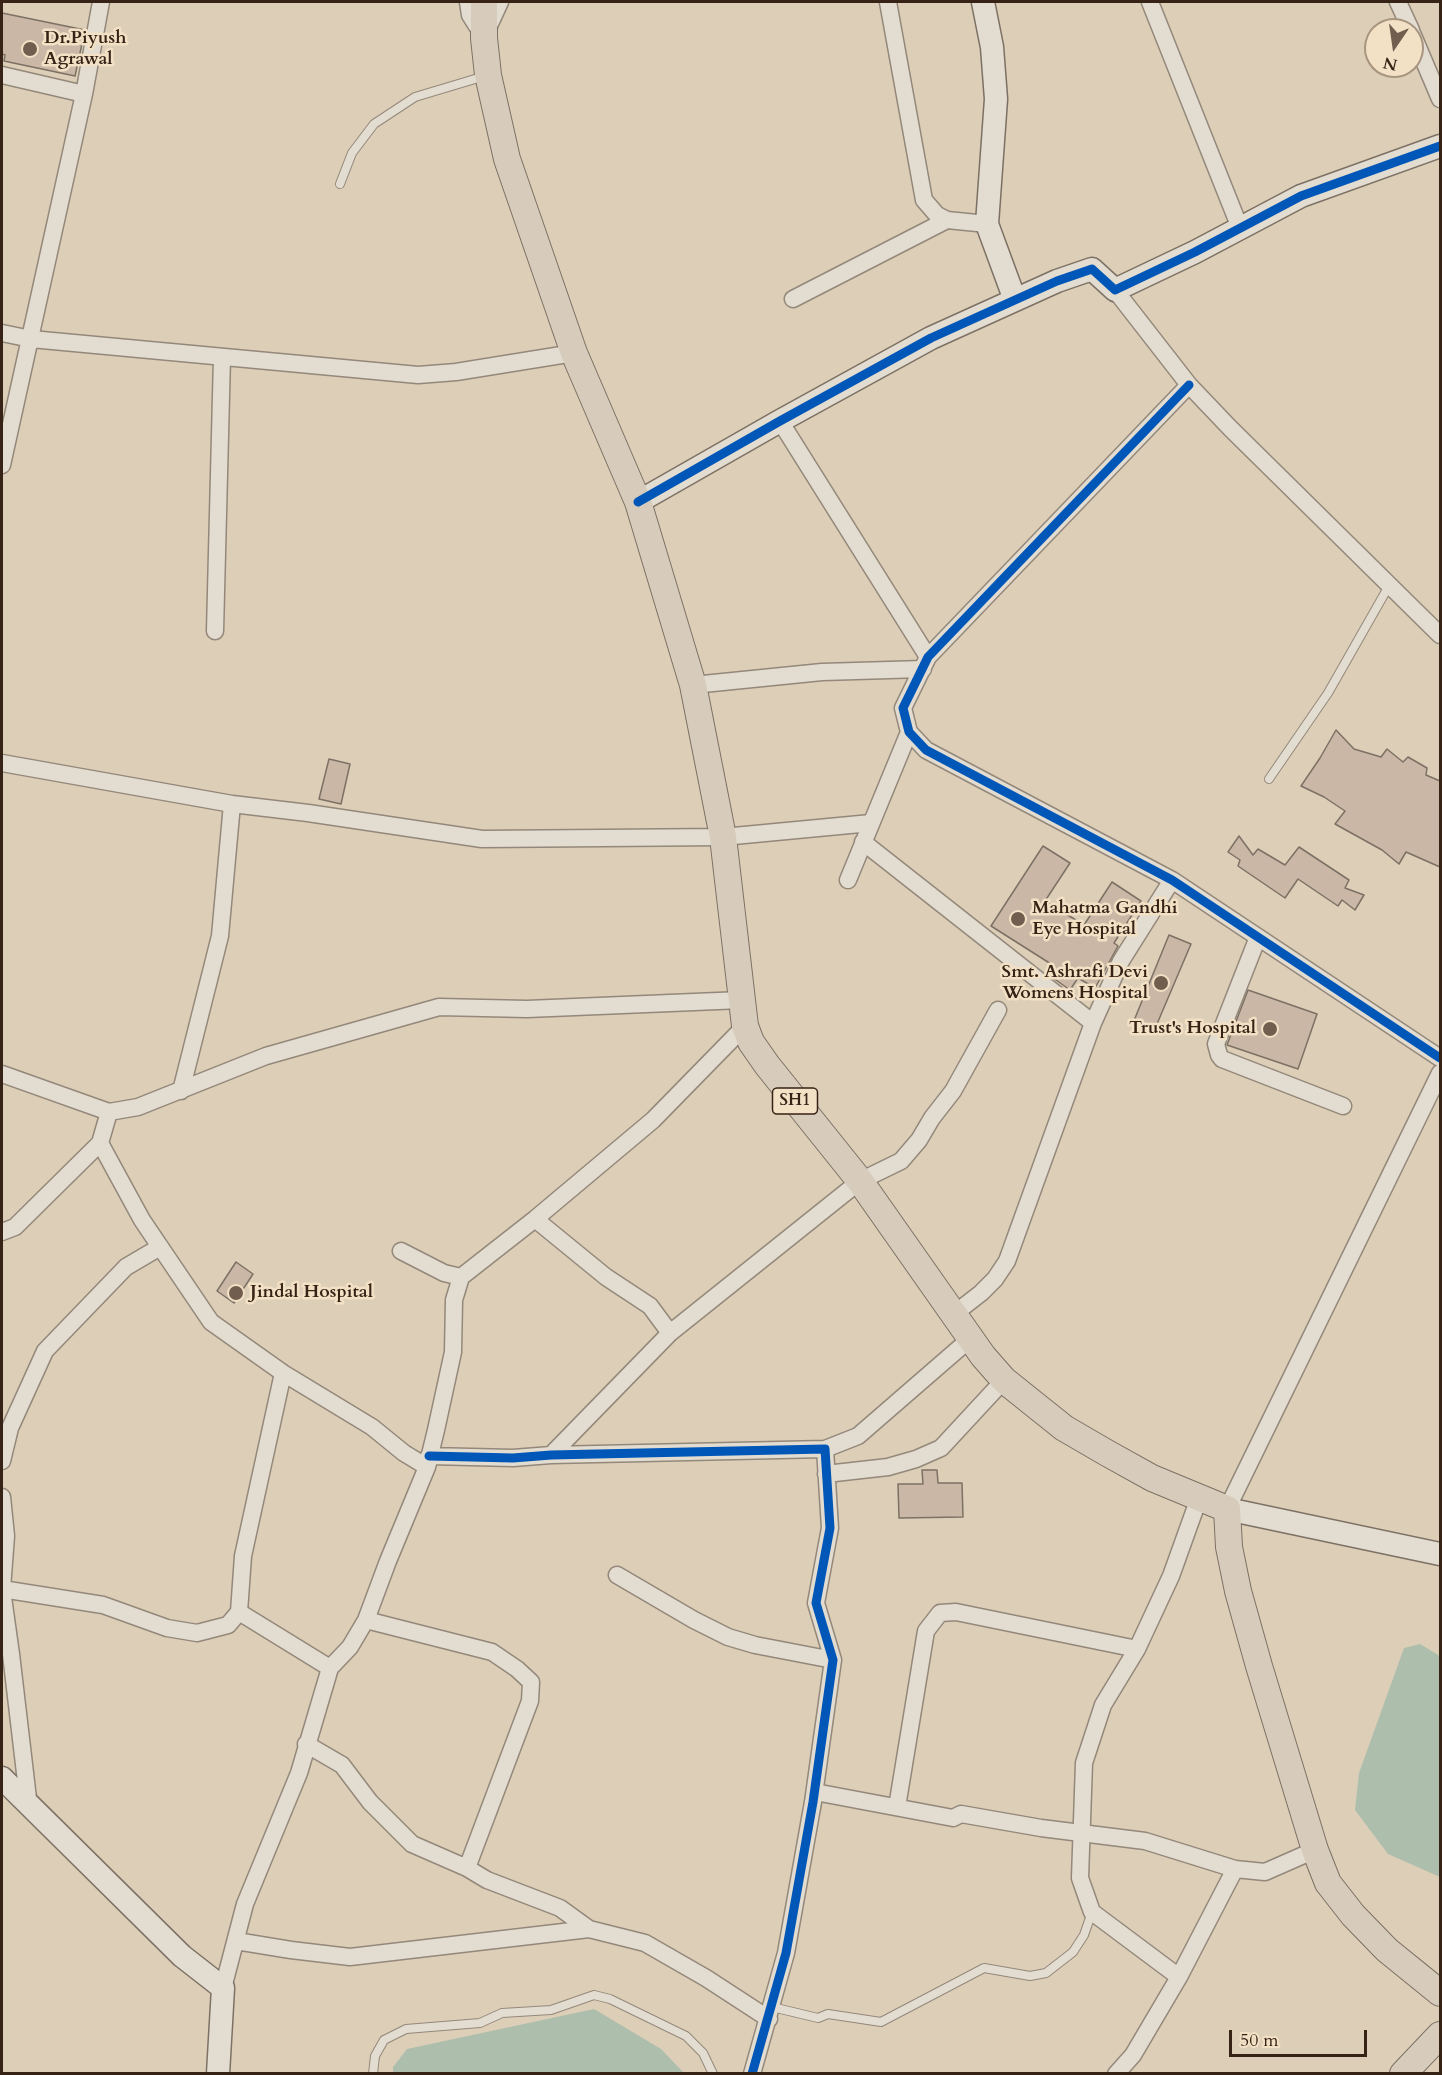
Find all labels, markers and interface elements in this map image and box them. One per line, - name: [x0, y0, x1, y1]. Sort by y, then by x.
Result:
- north arrow: [1364, 18, 1424, 78]
- place label: Dr.Piyush Agrawal: [44, 28, 126, 70]
- marker: Dr.Piyush Agrawal: [21, 40, 39, 58]
- text: N: [1381, 51, 1400, 76]
- place label: Mahatma Gandhi Eye Hospital: [1032, 898, 1177, 940]
- marker: Mahatma Gandhi Eye Hospital: [1009, 910, 1027, 928]
- place label: Smt. Ashrafi Devi Womens Hospital: [1002, 962, 1148, 1004]
- marker: Smt. Ashrafi Devi Womens Hospital: [1152, 974, 1170, 992]
- place label: Trust's Hospital: [1129, 1018, 1256, 1040]
- marker: Trust's Hospital: [1261, 1020, 1279, 1038]
- road number: SH1: [772, 1088, 818, 1114]
- place label: Jindal Hospital: [250, 1282, 373, 1304]
- marker: Jindal Hospital: [227, 1284, 245, 1302]
- scale bar: [1232, 2018, 1370, 2056]
- text: 50 m: [1240, 2028, 1279, 2053]

